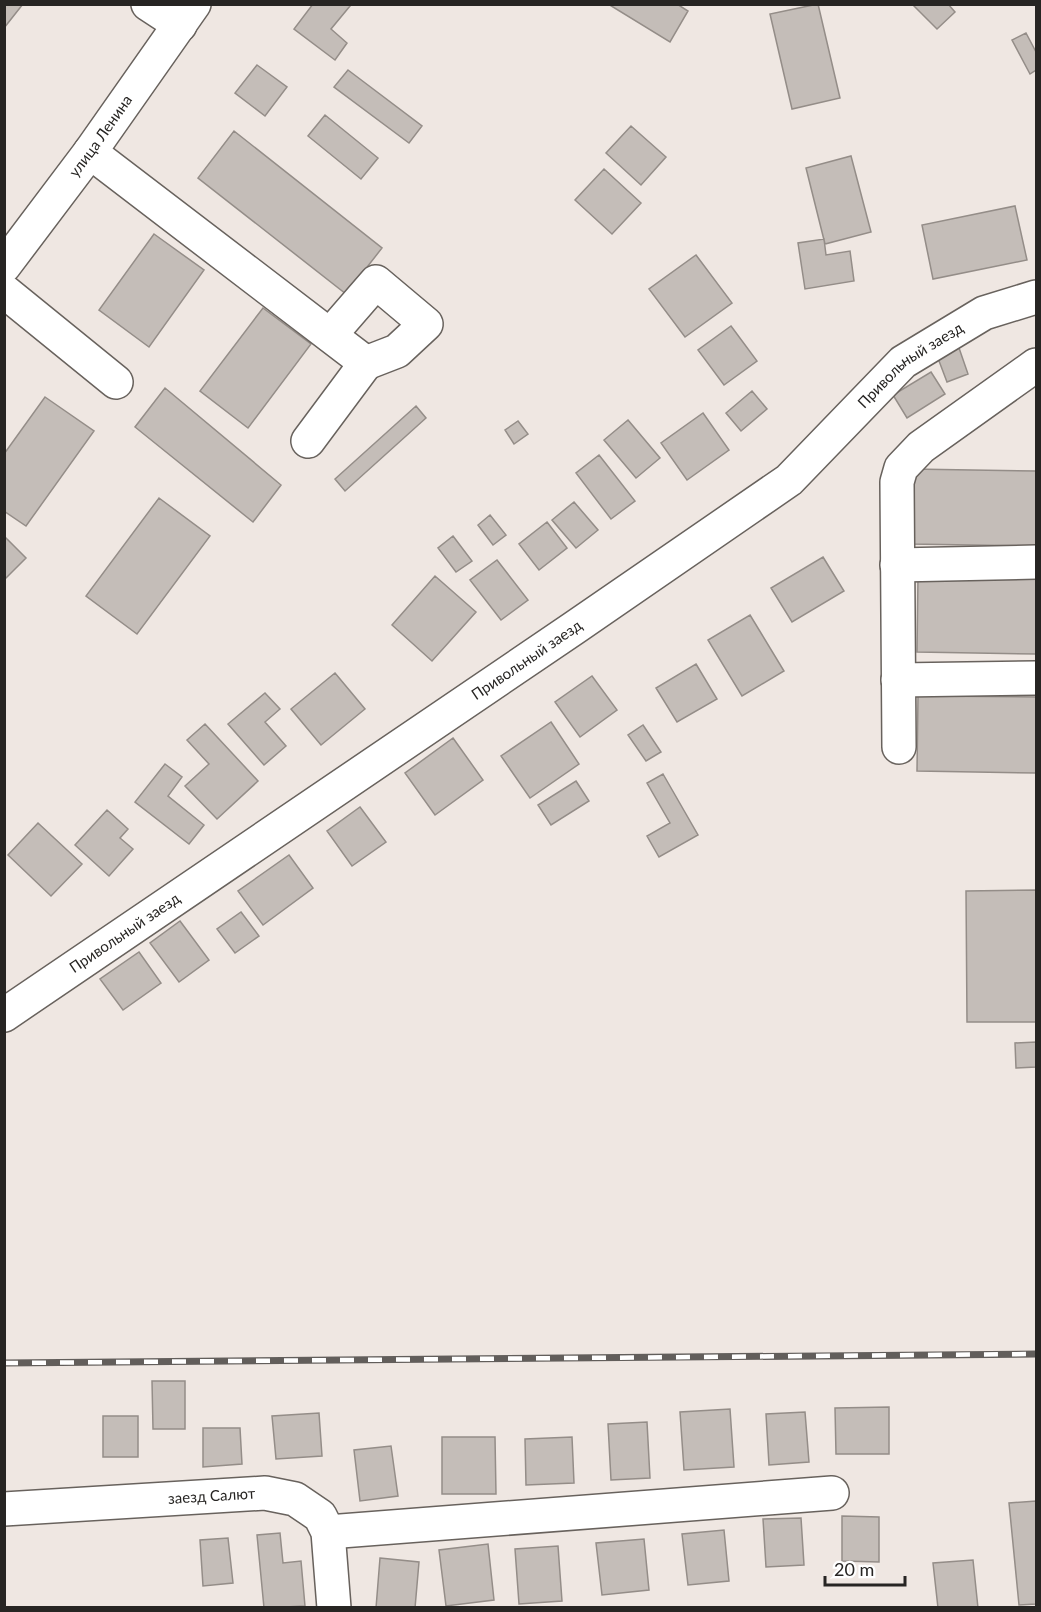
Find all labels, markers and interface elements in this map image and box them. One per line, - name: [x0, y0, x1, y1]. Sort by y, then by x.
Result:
- street label: улица Ленина: [65, 91, 135, 180]
- street label: Привольный заезд: [854, 318, 966, 411]
- street label: Привольный заезд: [468, 615, 585, 703]
- street label: Привольный заезд: [66, 888, 183, 976]
- street label: заезд Салют: [167, 1484, 256, 1507]
- scale bar: [825, 1549, 904, 1587]
- text: 20 m: [834, 1558, 874, 1580]

